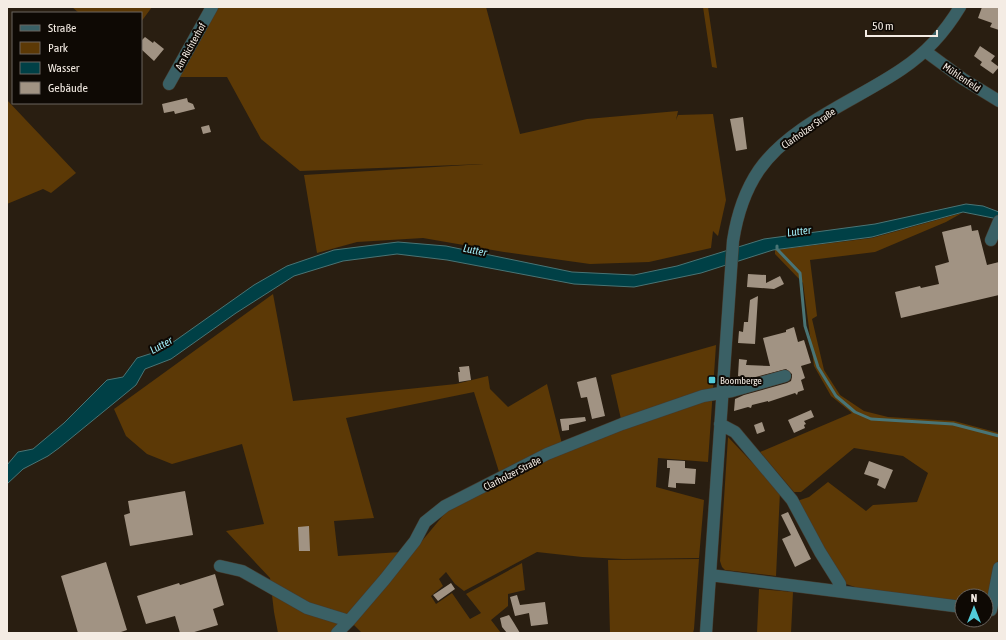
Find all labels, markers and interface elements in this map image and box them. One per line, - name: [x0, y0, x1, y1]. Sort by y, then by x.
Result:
- legend: [12, 12, 142, 104]
- scale bar: [866, 12, 937, 38]
- text: 50 m: [872, 19, 894, 33]
- text: Straße: [48, 21, 76, 35]
- street label: Am Richterhof: [173, 21, 208, 72]
- text: Park: [48, 41, 69, 55]
- text: Wasser: [48, 61, 80, 75]
- street label: Mühlenfeld: [941, 61, 983, 94]
- text: Gebäude: [48, 81, 88, 95]
- street label: Clarholzer Straße: [779, 106, 838, 151]
- water label: Lutter: [786, 223, 812, 238]
- water label: Lutter: [462, 242, 489, 259]
- water label: Lutter: [148, 334, 175, 356]
- marker: Boomberge: [707, 375, 717, 385]
- place label: Boomberge: [720, 375, 762, 386]
- street label: Clarholzer Straße: [482, 454, 543, 493]
- north arrow: [954, 588, 994, 628]
- text: N: [971, 592, 977, 604]

